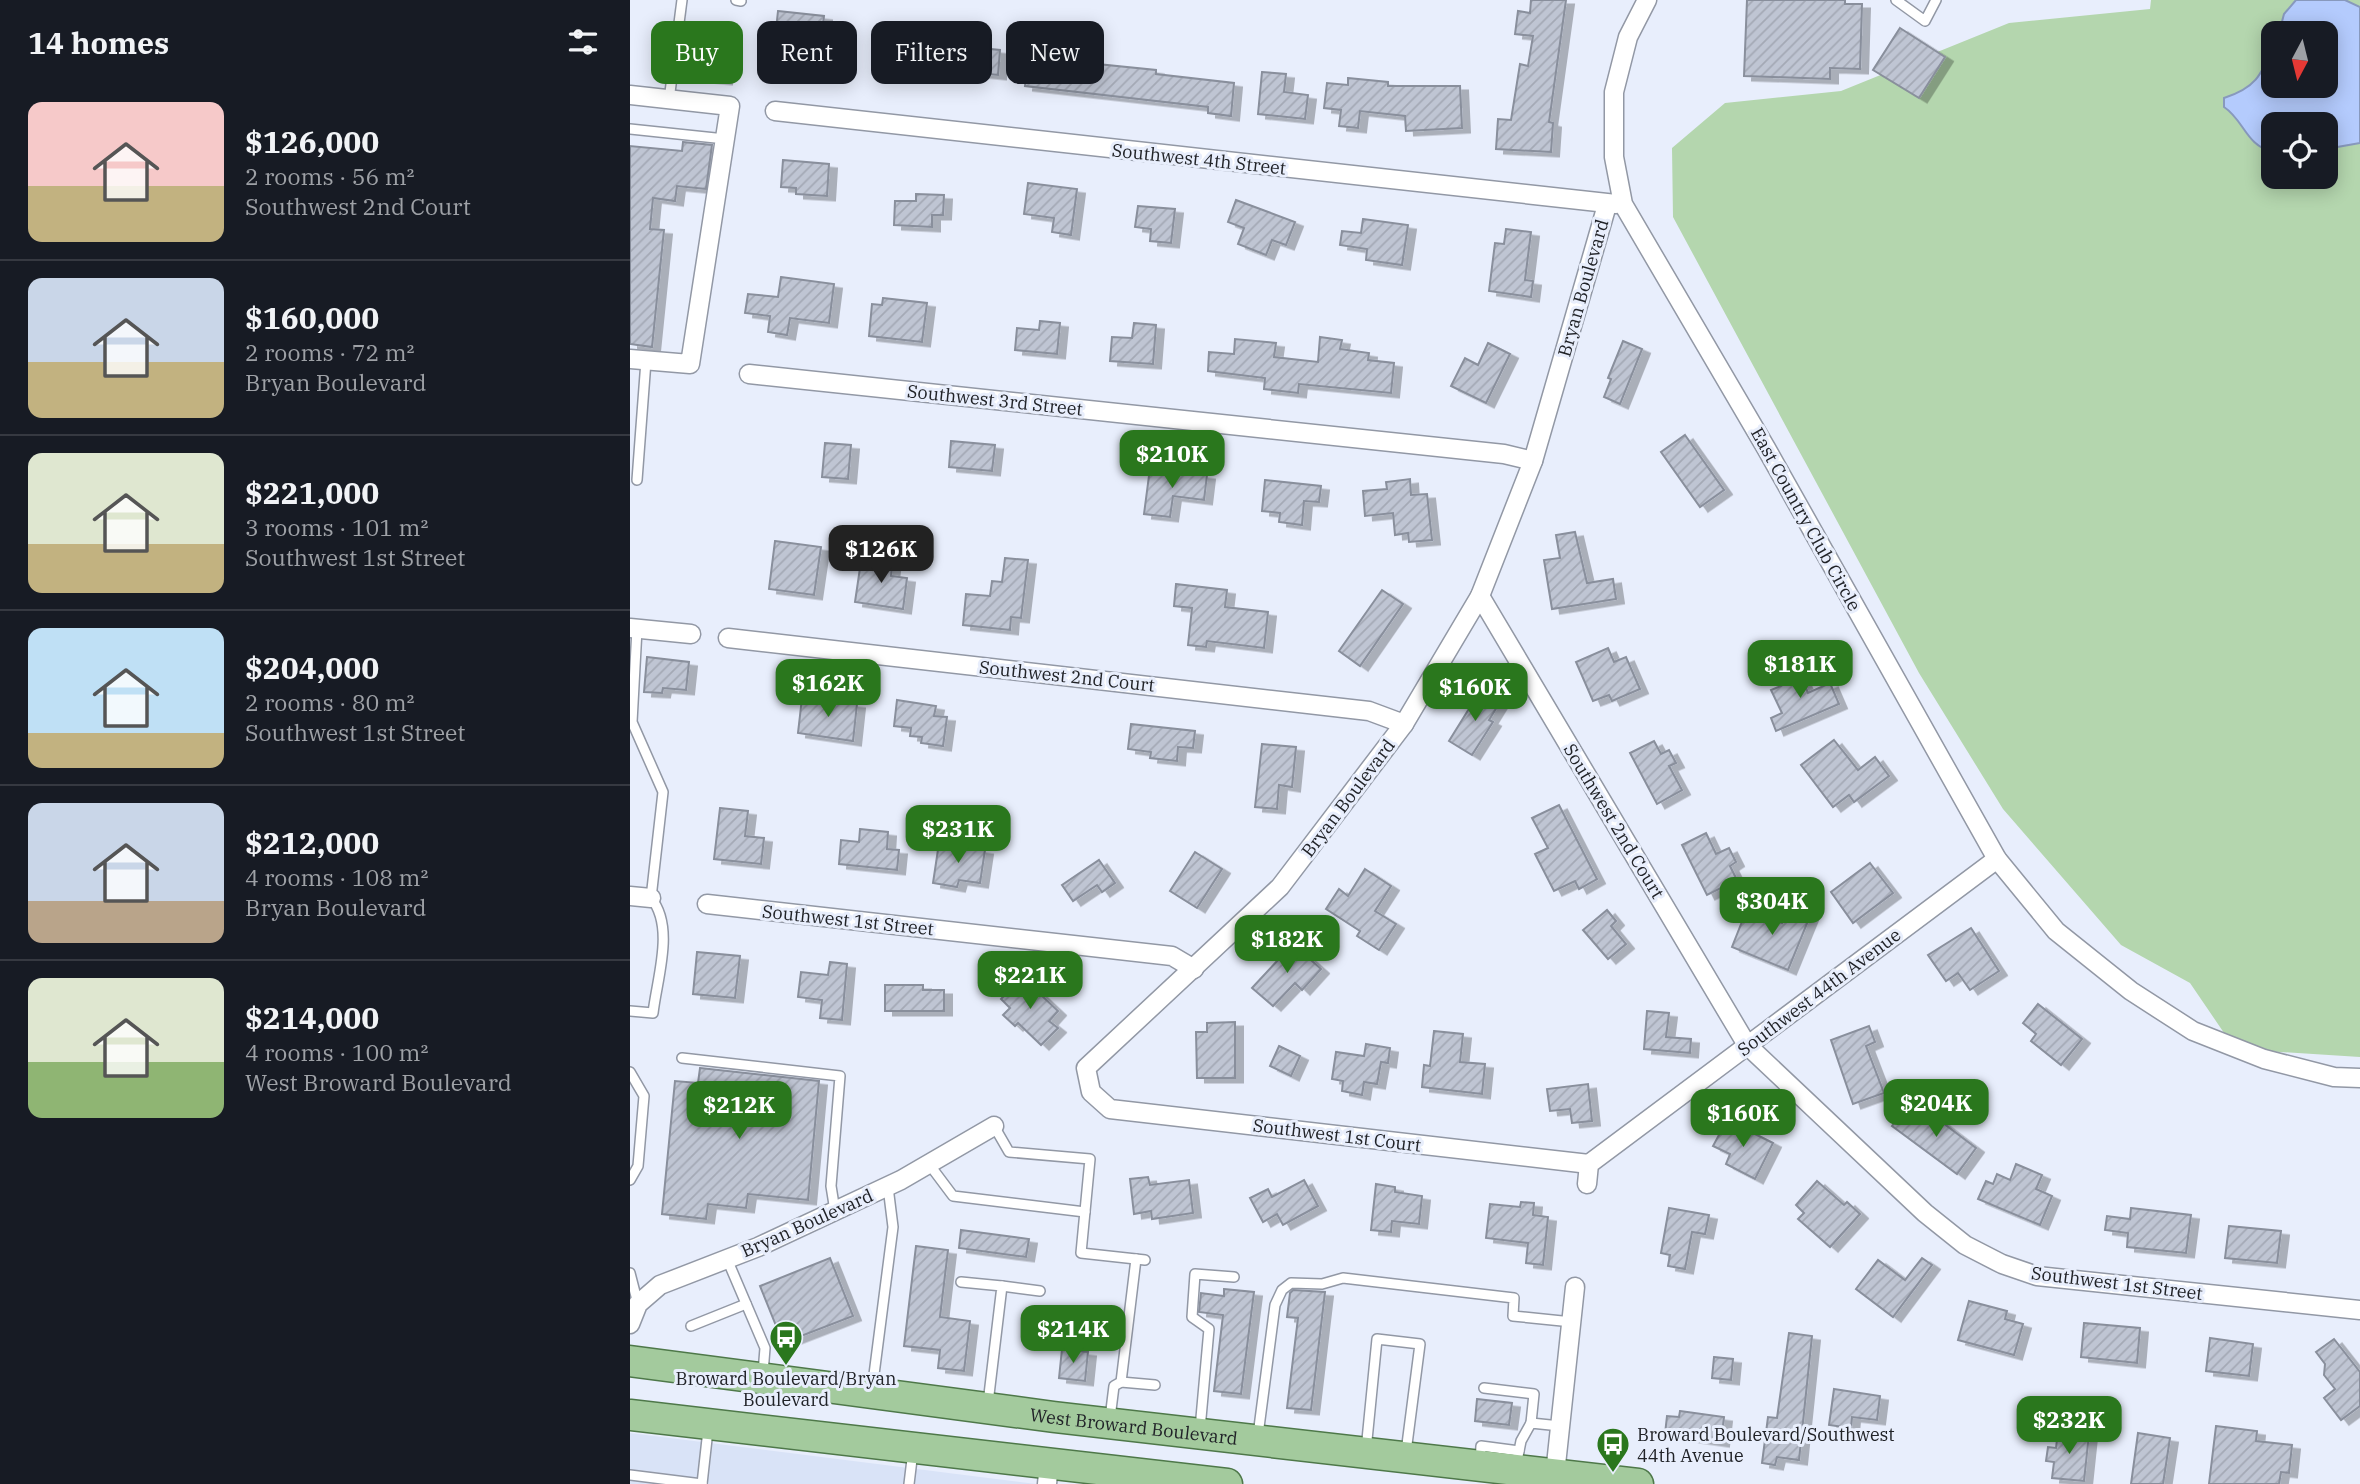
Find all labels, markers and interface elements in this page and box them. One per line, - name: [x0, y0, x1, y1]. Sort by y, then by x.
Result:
- chip: Buy: [651, 21, 743, 84]
- chip: Rent: [757, 21, 857, 84]
- chip: Filters: [871, 21, 992, 84]
- chip: New: [1006, 21, 1104, 84]
- north arrow: [2261, 21, 2338, 98]
- map controls: [2261, 21, 2338, 189]
- text: 14 homes: [28, 23, 169, 62]
- icon: filters: [564, 23, 602, 61]
- button: locate: [2261, 112, 2338, 189]
- text: $126,000: [245, 122, 379, 161]
- icon: home: [84, 130, 168, 214]
- street label: Southwest 4th Street: [1111, 138, 1287, 180]
- text: 2 rooms · 56 m²: [245, 161, 415, 191]
- text: Southwest 2nd Court: [245, 191, 471, 221]
- street label: Bryan Boulevard: [1552, 217, 1614, 359]
- text: $160,000: [245, 298, 379, 337]
- icon: home: [84, 306, 168, 390]
- text: 2 rooms · 72 m²: [245, 337, 415, 367]
- text: Bryan Boulevard: [245, 367, 426, 397]
- street label: Southwest 3rd Street: [906, 379, 1084, 421]
- street label: East Country Club Circle: [1746, 423, 1866, 615]
- pin: $210K: [1123, 430, 1221, 490]
- text: $210K: [1136, 438, 1208, 468]
- text: $221,000: [245, 473, 379, 512]
- icon: home: [84, 481, 168, 565]
- text: 3 rooms · 101 m²: [245, 512, 428, 542]
- pin: $126K: [832, 526, 930, 585]
- text: $126K: [845, 533, 917, 563]
- text: Southwest 1st Street: [245, 542, 465, 572]
- pin: $181K: [1751, 640, 1849, 700]
- text: $204,000: [245, 648, 379, 687]
- text: $181K: [1764, 648, 1836, 678]
- street label: Southwest 2nd Court: [978, 655, 1156, 697]
- icon: home: [84, 656, 168, 740]
- pin: $162K: [779, 660, 877, 719]
- pin: $160K: [1426, 664, 1524, 723]
- text: $162K: [792, 667, 864, 697]
- text: $160K: [1439, 671, 1511, 701]
- text: 2 rooms · 80 m²: [245, 687, 415, 717]
- text: Southwest 1st Street: [245, 717, 465, 747]
- street label: Bryan Boulevard: [1296, 734, 1400, 862]
- street label: Southwest 2nd Court: [1559, 739, 1669, 903]
- pin: $231K: [909, 806, 1007, 865]
- text: $231K: [922, 813, 994, 843]
- text: $212,000: [245, 823, 379, 862]
- icon: home: [84, 831, 168, 915]
- text: 4 rooms · 108 m²: [245, 862, 428, 892]
- pin: $304K: [1723, 878, 1821, 937]
- text: $304K: [1736, 885, 1808, 915]
- text: Bryan Boulevard: [245, 892, 426, 922]
- street label: Southwest 1st Street: [761, 900, 935, 940]
- pin: $182K: [1238, 916, 1336, 975]
- text: $182K: [1251, 923, 1323, 953]
- street label: Southwest 44th Avenue: [1733, 923, 1905, 1061]
- pin: $221K: [981, 951, 1079, 1011]
- text: $221K: [994, 959, 1066, 989]
- text: $214,000: [245, 998, 379, 1037]
- icon: home: [84, 1006, 168, 1090]
- text: 4 rooms · 100 m²: [245, 1037, 428, 1067]
- text: West Broward Boulevard: [245, 1067, 512, 1097]
- pin: $204K: [1887, 1080, 1985, 1139]
- pin: $212K: [690, 1082, 788, 1141]
- text: $204K: [1900, 1087, 1972, 1117]
- text: $212K: [703, 1089, 775, 1119]
- pin: $160K: [1694, 1090, 1792, 1149]
- text: $160K: [1707, 1097, 1779, 1127]
- street label: Southwest 1st Court: [1252, 1113, 1422, 1157]
- street label: Bryan Boulevard: [737, 1184, 877, 1262]
- street label: Southwest 1st Street: [2030, 1261, 2204, 1305]
- pin: $214K: [1024, 1306, 1122, 1365]
- text: $214K: [1037, 1313, 1109, 1343]
- bus stop icon: Broward Boulevard/Bryan Boulevard: [767, 1318, 805, 1367]
- place label: Broward Boulevard/Bryan Boulevard: [675, 1367, 897, 1411]
- pin: $232K: [2020, 1396, 2118, 1456]
- street label: West Broward Boulevard: [1029, 1402, 1239, 1449]
- text: $232K: [2033, 1404, 2105, 1434]
- place label: Broward Boulevard/Southwest 44th Avenue: [1637, 1423, 1895, 1467]
- bus stop icon: Broward Boulevard/Southwest 44th Avenue: [1594, 1425, 1632, 1474]

